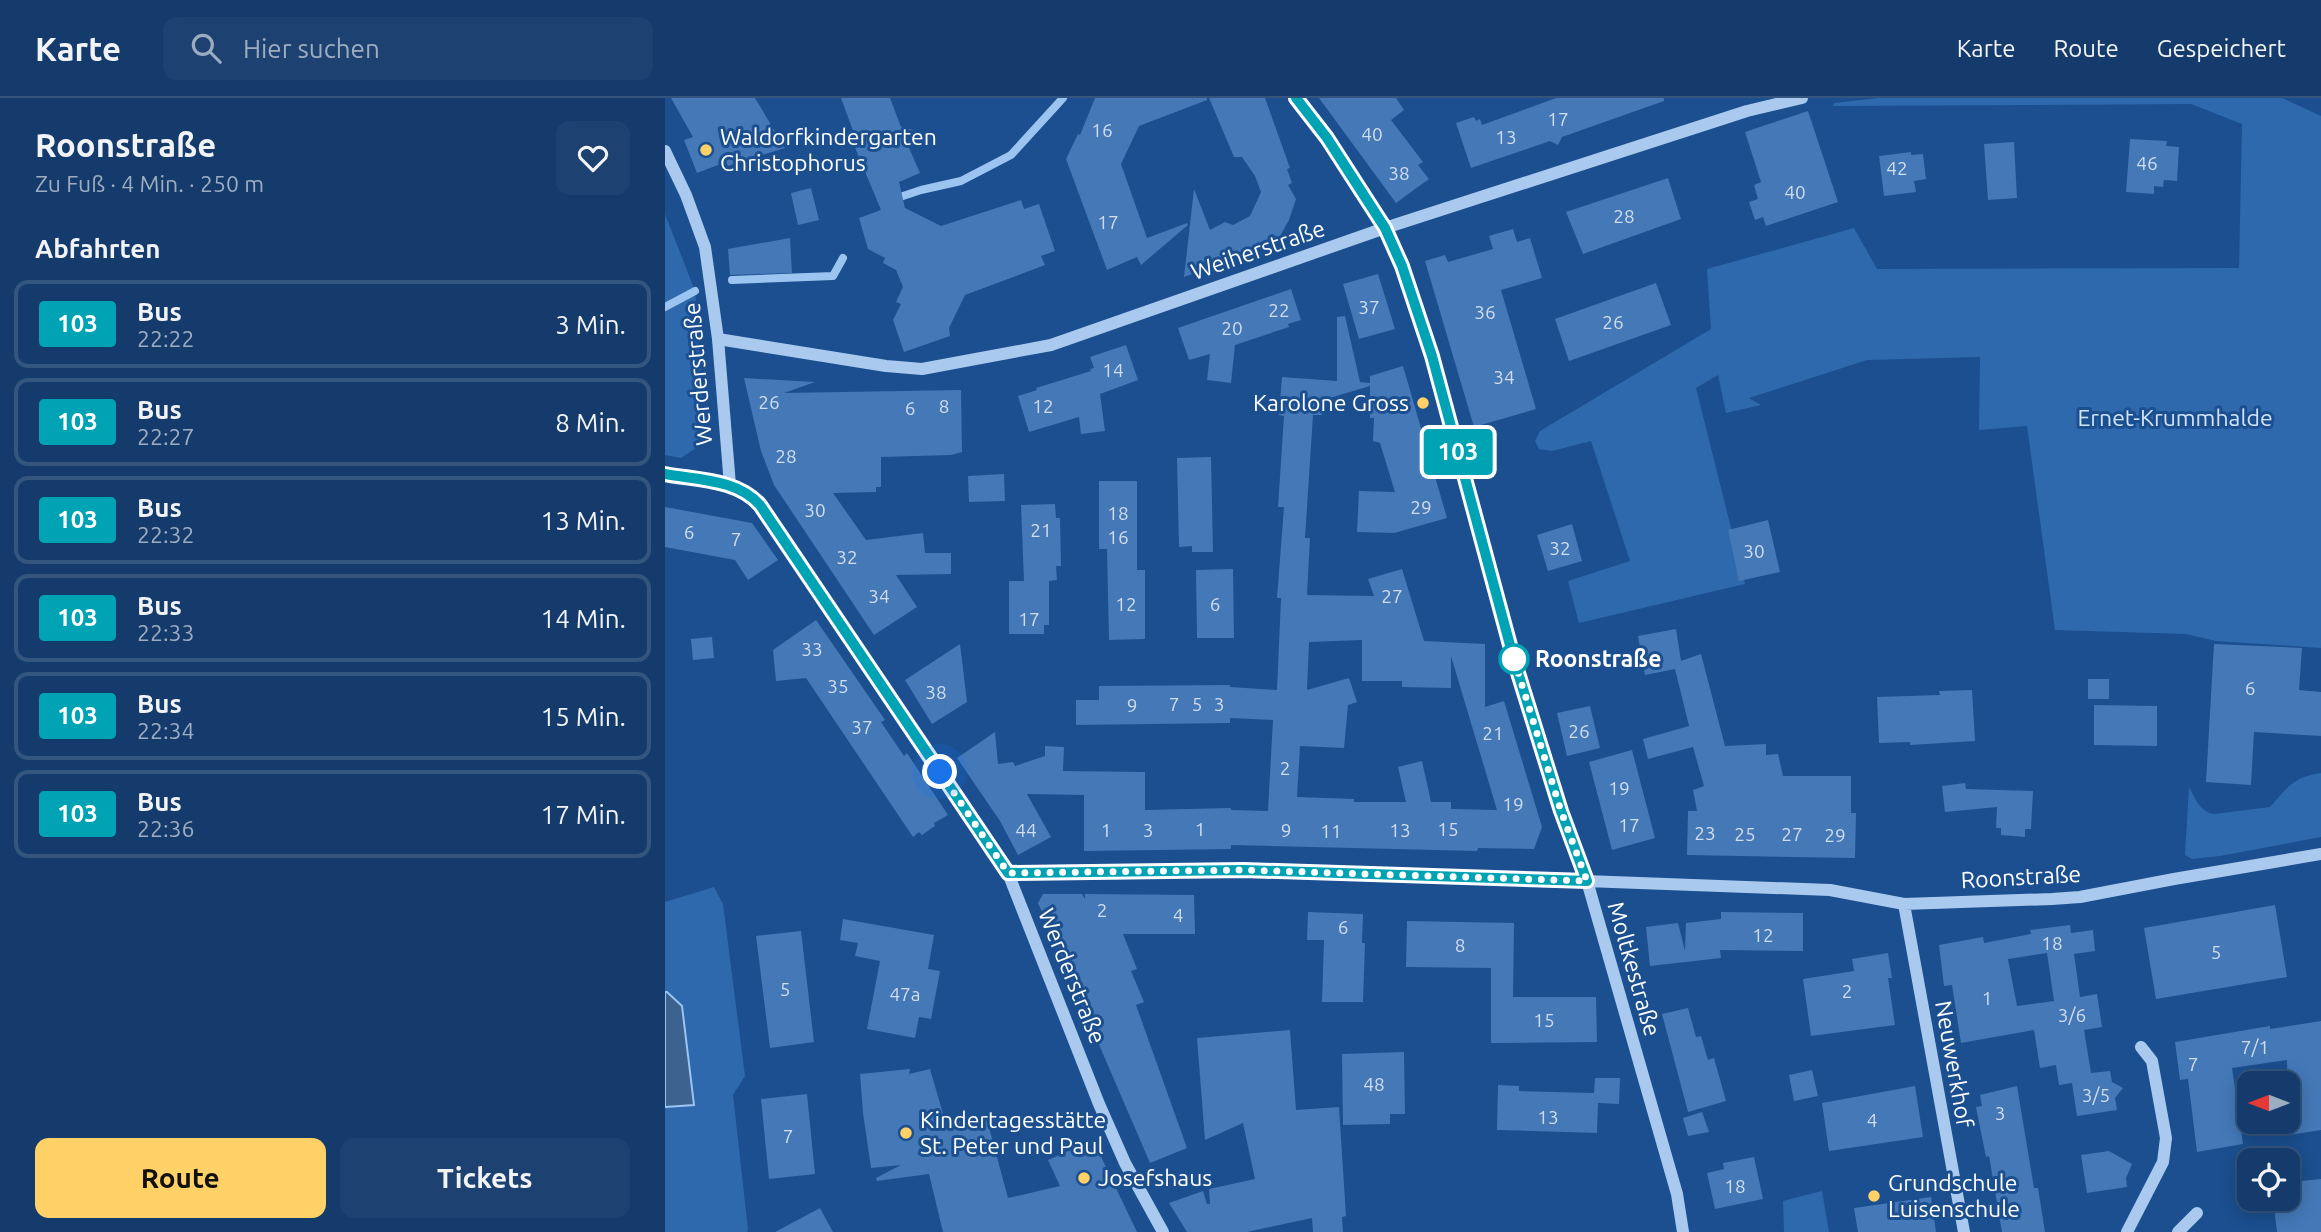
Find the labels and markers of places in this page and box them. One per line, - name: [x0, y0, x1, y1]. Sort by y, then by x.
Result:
- place label: Waldorfkindergarten Christophorus: [720, 124, 937, 175]
- marker: Waldorfkindergarten Christophorus: [698, 142, 714, 158]
- place label: Karolone Gross: [1253, 390, 1409, 415]
- marker: Karolone Gross: [1415, 395, 1431, 411]
- marker: Roonstraße: [1499, 644, 1529, 674]
- place label: Roonstraße: [1535, 646, 1661, 671]
- place label: Kindertagesstätte St. Peter und Paul: [920, 1107, 1106, 1158]
- marker: Kindertagesstätte St. Peter und Paul: [898, 1125, 914, 1141]
- place label: Josefshaus: [1098, 1165, 1212, 1190]
- marker: Josefshaus: [1076, 1170, 1092, 1186]
- place label: Grundschule Luisenschule: [1888, 1170, 2020, 1221]
- marker: Grundschule Luisenschule: [1866, 1188, 1882, 1204]

